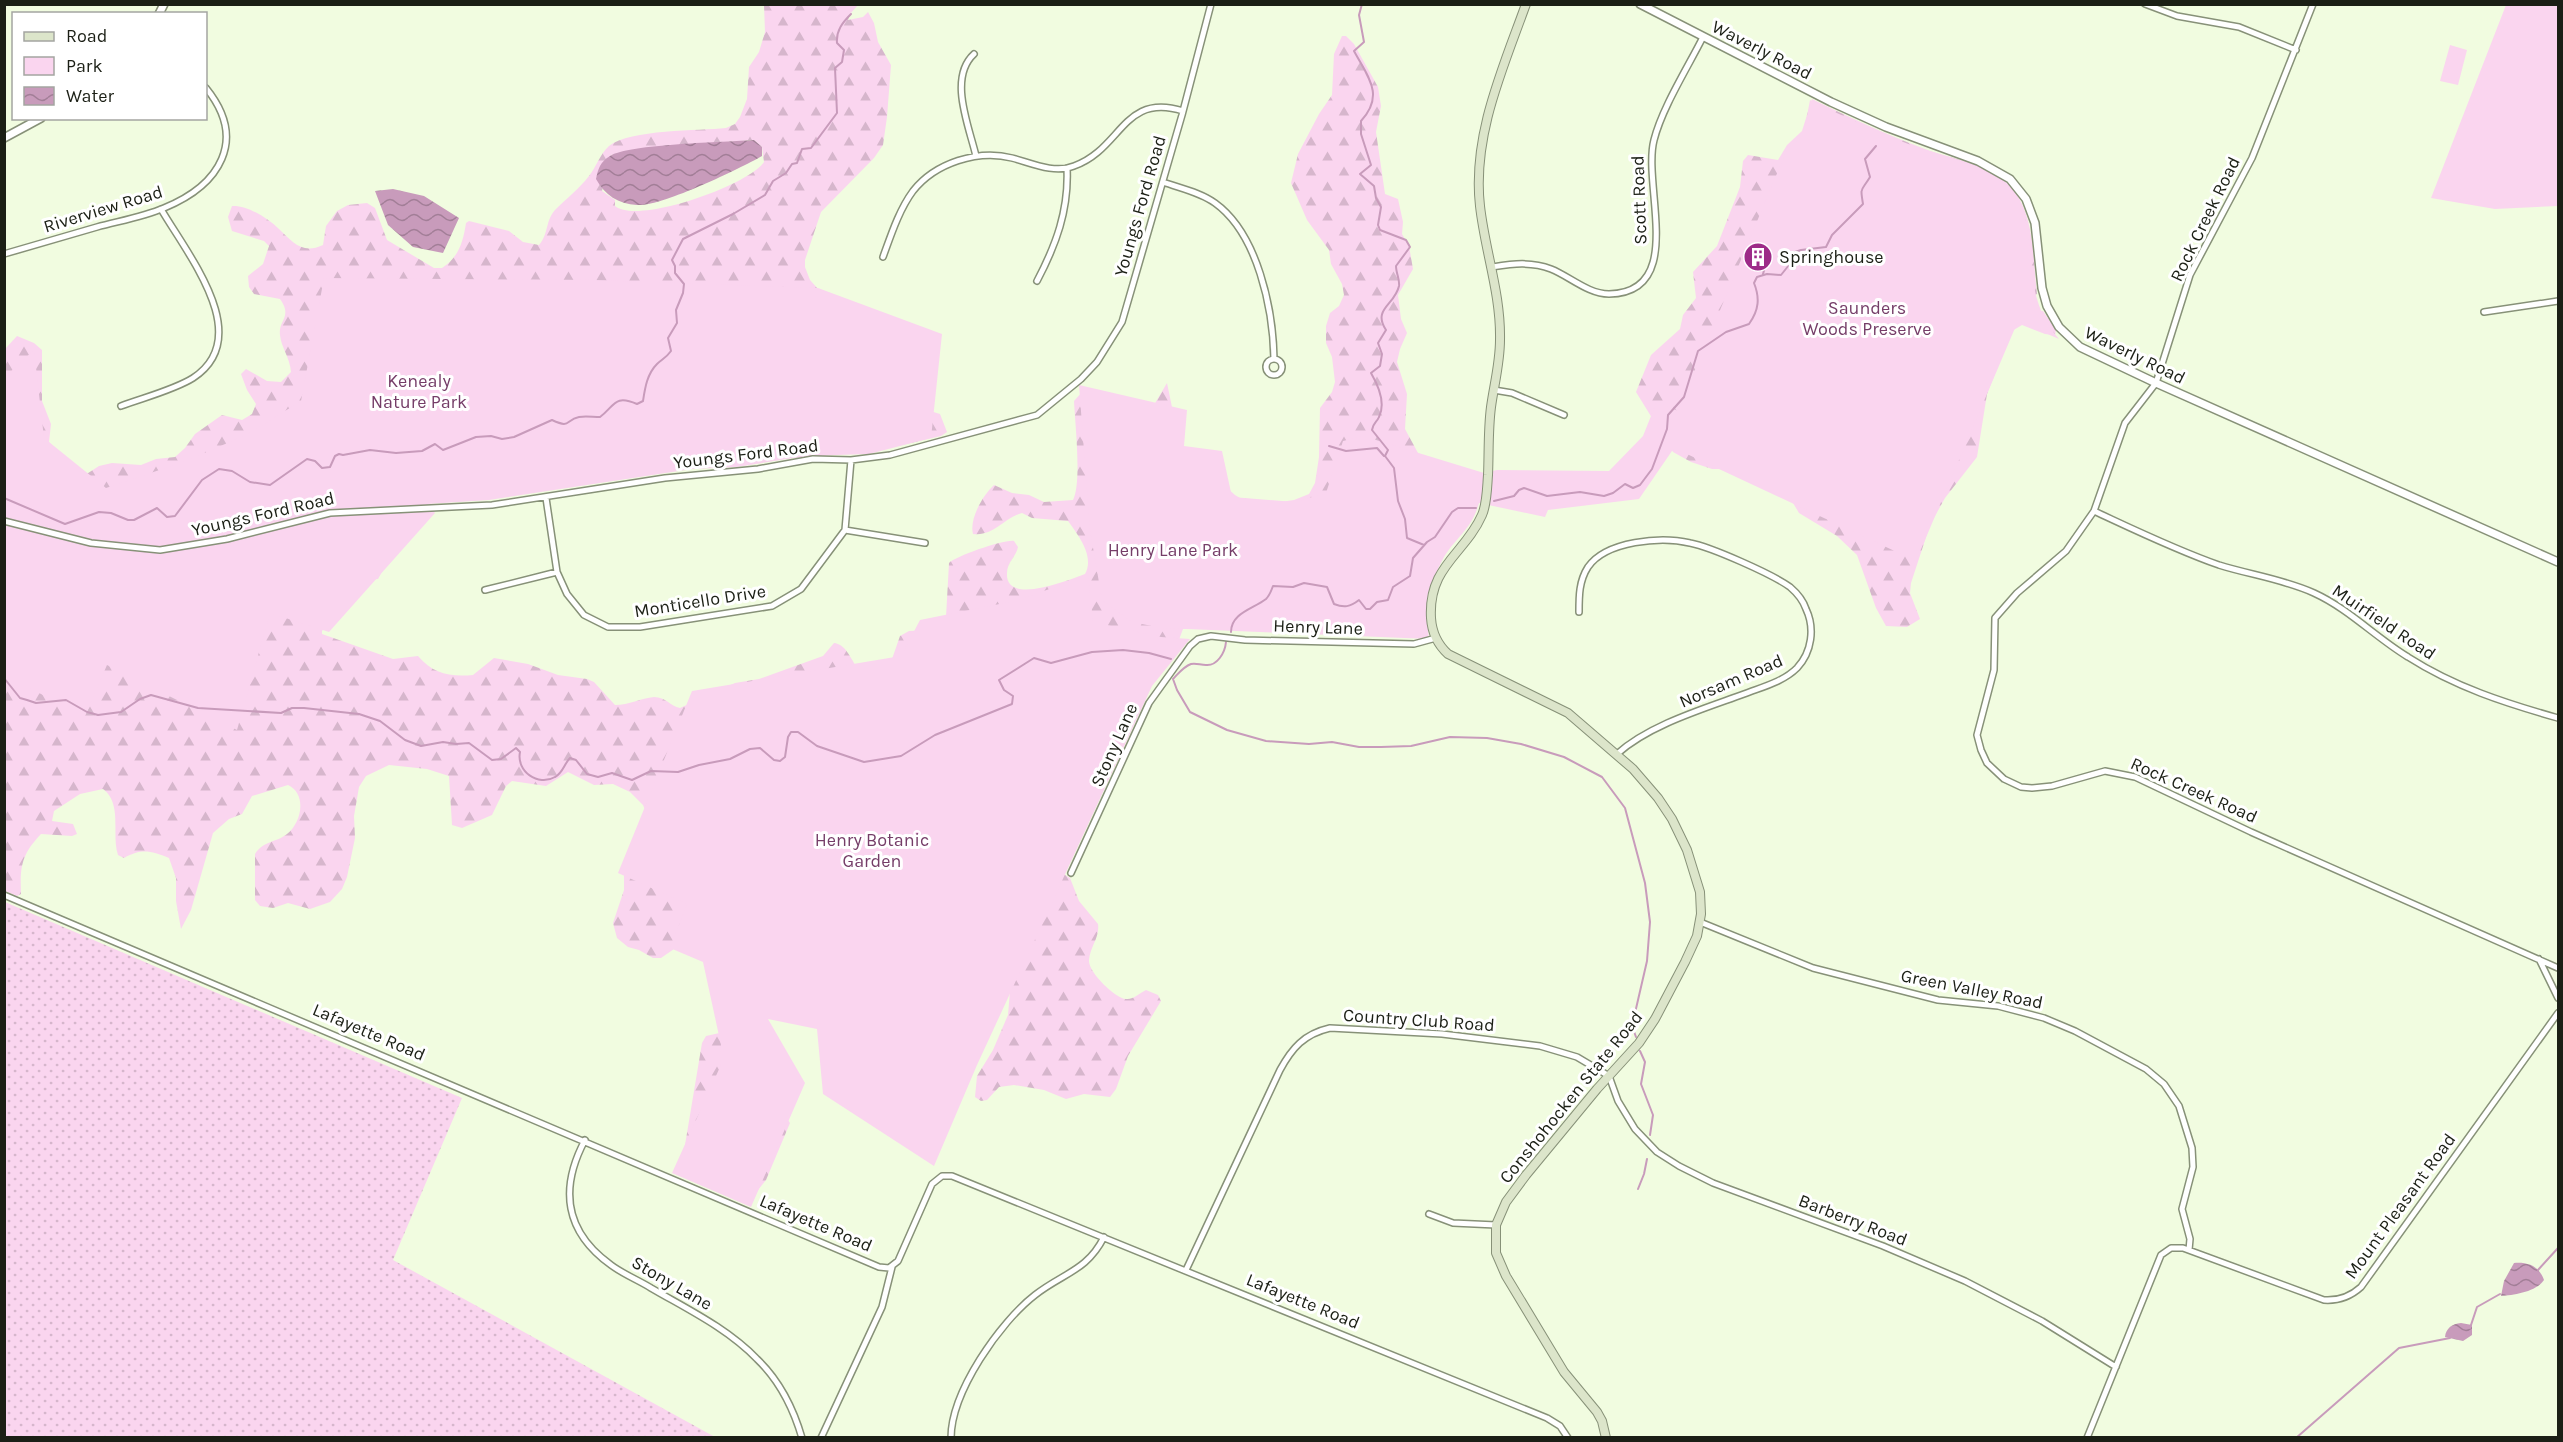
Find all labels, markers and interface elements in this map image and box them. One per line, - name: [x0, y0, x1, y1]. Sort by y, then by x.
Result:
- legend: [12, 12, 207, 120]
- street label: Waverly Road: [1708, 15, 1816, 85]
- text: Road: [66, 25, 107, 47]
- text: Park: [66, 55, 103, 77]
- text: Water: [66, 85, 114, 107]
- street label: Youngs Ford Road: [1109, 133, 1171, 279]
- street label: Rock Creek Road: [2165, 153, 2245, 285]
- street label: Scott Road: [1626, 155, 1652, 245]
- street label: Riverview Road: [41, 180, 165, 238]
- building icon: Springhouse: [1742, 241, 1774, 273]
- place label: Springhouse: [1779, 246, 1884, 268]
- park label: Saunders Woods Preserve: [1803, 297, 1931, 340]
- street label: Waverly Road: [2081, 321, 2189, 389]
- park label: Kenealy Nature Park: [371, 370, 467, 413]
- street label: Youngs Ford Road: [672, 434, 820, 474]
- street label: Youngs Ford Road: [189, 487, 337, 541]
- park label: Henry Lane Park: [1108, 539, 1238, 561]
- street label: Muirfield Road: [2328, 579, 2440, 665]
- street label: Monticello Drive: [633, 580, 767, 622]
- street label: Henry Lane: [1273, 614, 1363, 640]
- street label: Norsam Road: [1676, 649, 1786, 713]
- street label: Stony Lane: [1086, 700, 1142, 790]
- street label: Rock Creek Road: [2127, 752, 2261, 828]
- park label: Henry Botanic Garden: [815, 829, 929, 872]
- street label: Green Valley Road: [1899, 964, 2045, 1014]
- street label: Lafayette Road: [309, 998, 429, 1066]
- street label: Country Club Road: [1342, 1004, 1496, 1036]
- street label: Conshohocken State Road: [1495, 1006, 1647, 1188]
- street label: Mount Pleasant Road: [2340, 1129, 2460, 1283]
- street label: Lafayette Road: [756, 1189, 876, 1257]
- street label: Barberry Road: [1796, 1189, 1910, 1251]
- street label: Stony Lane: [628, 1251, 716, 1315]
- street label: Lafayette Road: [1243, 1268, 1363, 1334]

